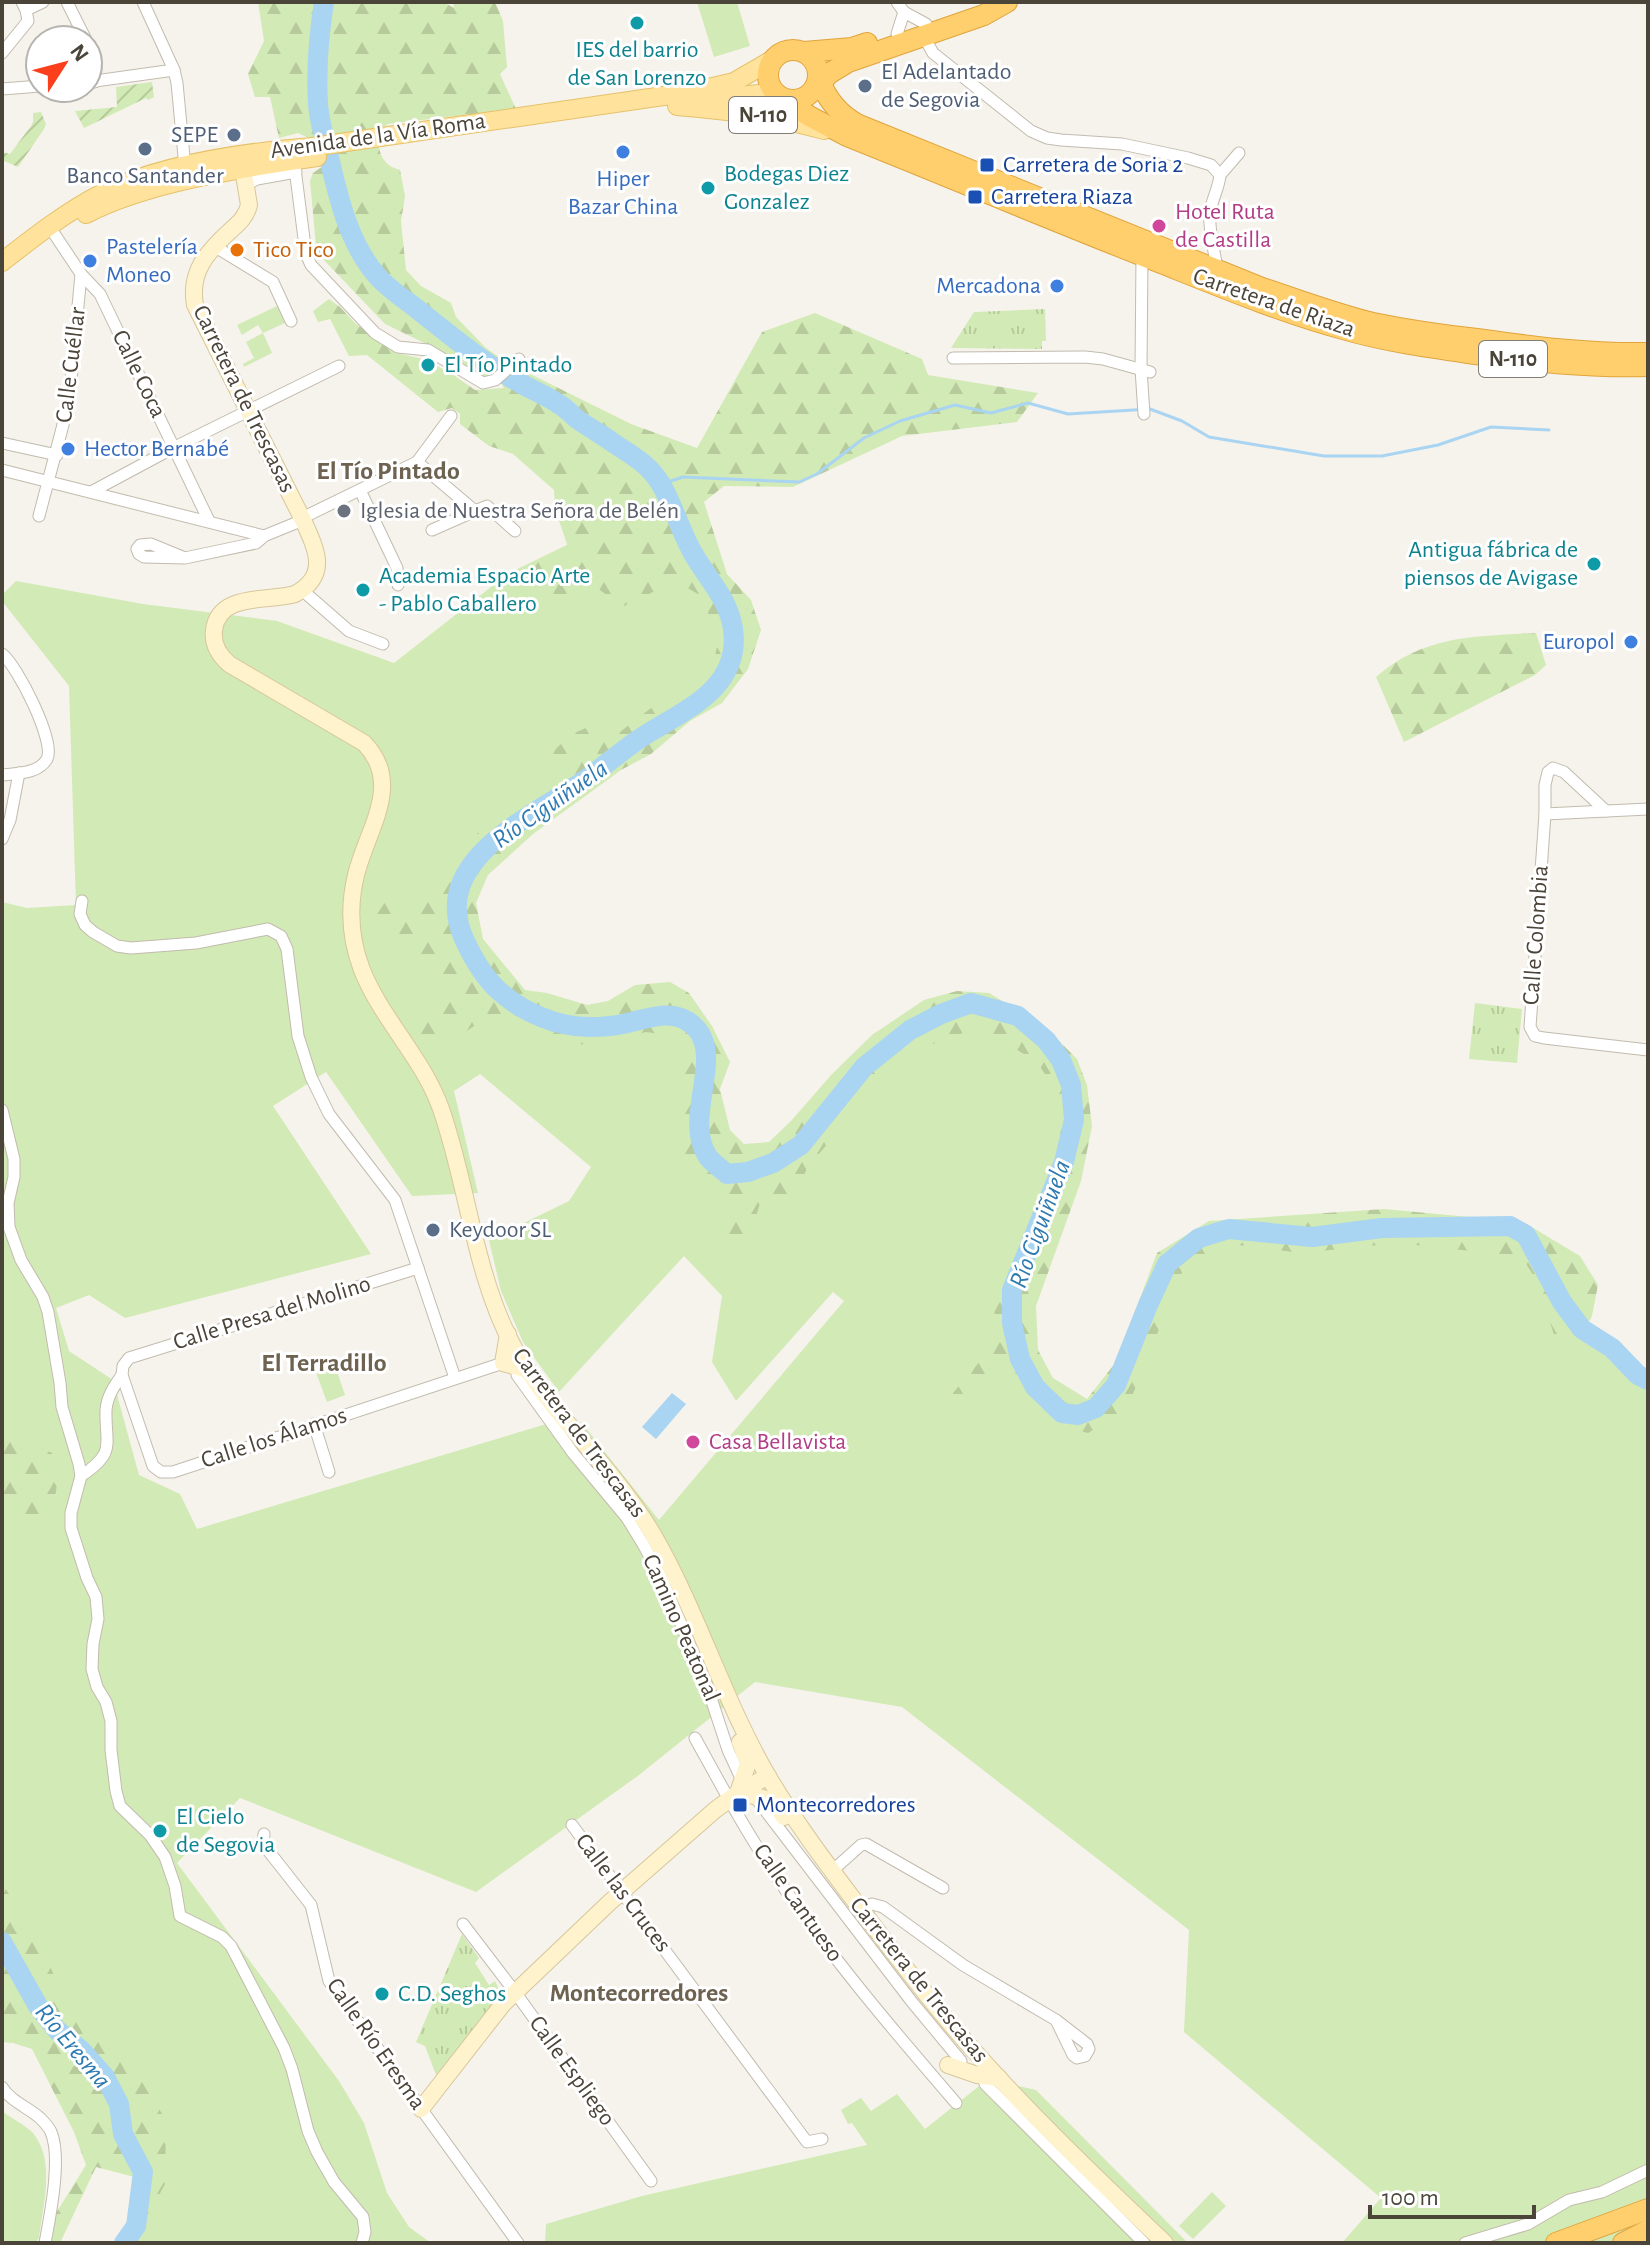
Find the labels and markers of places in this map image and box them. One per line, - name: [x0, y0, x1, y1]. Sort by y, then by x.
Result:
- marker: IES del barrio de San Lorenzo: [628, 14, 646, 32]
- place label: IES del barrio de San Lorenzo: [567, 38, 707, 90]
- place label: El Adelantado de Segovia: [881, 60, 1011, 112]
- marker: El Adelantado de Segovia: [856, 77, 874, 95]
- place label: SEPE: [171, 123, 218, 147]
- marker: SEPE: [225, 126, 243, 144]
- marker: Banco Santander: [136, 140, 154, 158]
- marker: Hiper Bazar China: [614, 143, 632, 161]
- place label: Carretera de Soria 2: [1003, 153, 1183, 177]
- marker: Carretera de Soria 2: [978, 156, 996, 174]
- place label: Bodegas Diez Gonzalez: [724, 162, 849, 214]
- place label: Banco Santander: [66, 164, 224, 188]
- place label: Hiper Bazar China: [568, 167, 678, 219]
- marker: Bodegas Diez Gonzalez: [699, 179, 717, 197]
- place label: Carretera Riaza: [991, 185, 1133, 209]
- marker: Carretera Riaza: [966, 188, 984, 206]
- place label: Hotel Ruta de Castilla: [1175, 200, 1275, 252]
- marker: Hotel Ruta de Castilla: [1150, 217, 1168, 235]
- place label: Pastelería Moneo: [106, 235, 198, 287]
- place label: Tico Tico: [253, 238, 334, 262]
- marker: Tico Tico: [228, 241, 246, 259]
- marker: Pastelería Moneo: [81, 252, 99, 270]
- place label: Mercadona: [936, 274, 1041, 298]
- marker: Mercadona: [1048, 277, 1066, 295]
- place label: El Tío Pintado: [444, 353, 572, 377]
- marker: El Tío Pintado: [419, 356, 437, 374]
- place label: Hector Bernabé: [84, 437, 229, 461]
- marker: Hector Bernabé: [59, 440, 77, 458]
- place label: Iglesia de Nuestra Señora de Belén: [360, 499, 679, 523]
- marker: Iglesia de Nuestra Señora de Belén: [335, 502, 353, 520]
- place label: Antigua fábrica de piensos de Avigase: [1404, 538, 1578, 590]
- marker: Antigua fábrica de piensos de Avigase: [1585, 555, 1603, 573]
- place label: Academia Espacio Arte - Pablo Caballero: [379, 564, 590, 616]
- marker: Academia Espacio Arte - Pablo Caballero: [354, 581, 372, 599]
- place label: Europol: [1542, 630, 1615, 654]
- marker: Europol: [1622, 633, 1640, 651]
- place label: Keydoor SL: [449, 1218, 551, 1242]
- marker: Keydoor SL: [424, 1221, 442, 1239]
- place label: Casa Bellavista: [709, 1430, 846, 1454]
- marker: Casa Bellavista: [684, 1433, 702, 1451]
- place label: Montecorredores: [756, 1793, 916, 1817]
- marker: Montecorredores: [731, 1796, 749, 1814]
- place label: El Cielo de Segovia: [176, 1805, 275, 1857]
- marker: El Cielo de Segovia: [151, 1822, 169, 1840]
- place label: C.D. Seghos: [398, 1982, 506, 2006]
- marker: C.D. Seghos: [373, 1985, 391, 2003]

